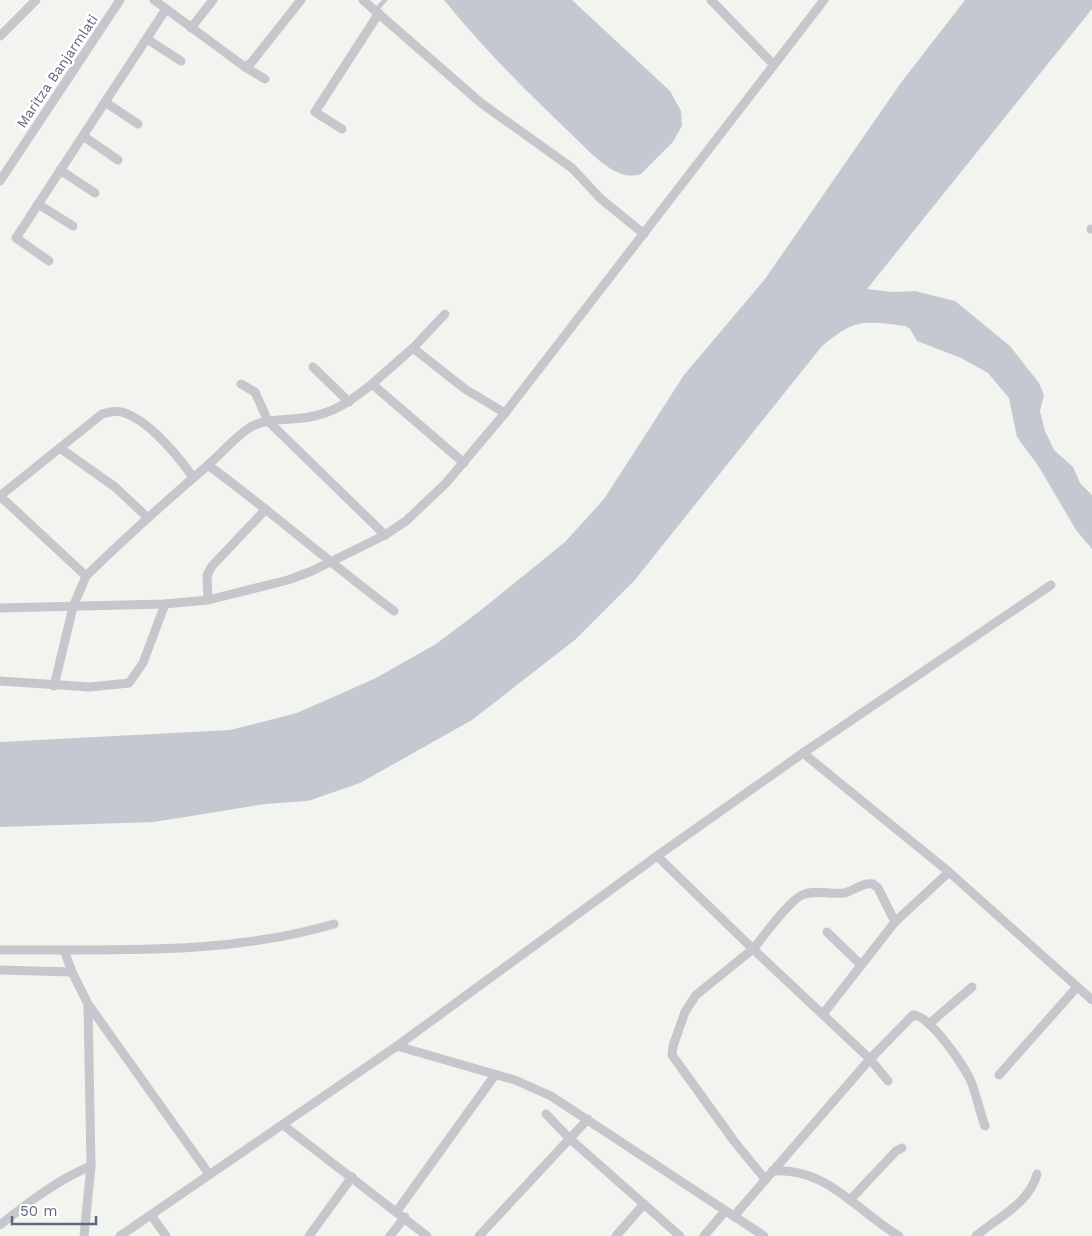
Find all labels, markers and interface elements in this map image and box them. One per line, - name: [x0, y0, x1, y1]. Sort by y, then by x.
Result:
- street label: Maritza Banjarmlati: [13, 11, 101, 131]
- scale bar: [12, 1194, 96, 1226]
- text: 50 m: [20, 1202, 57, 1220]

